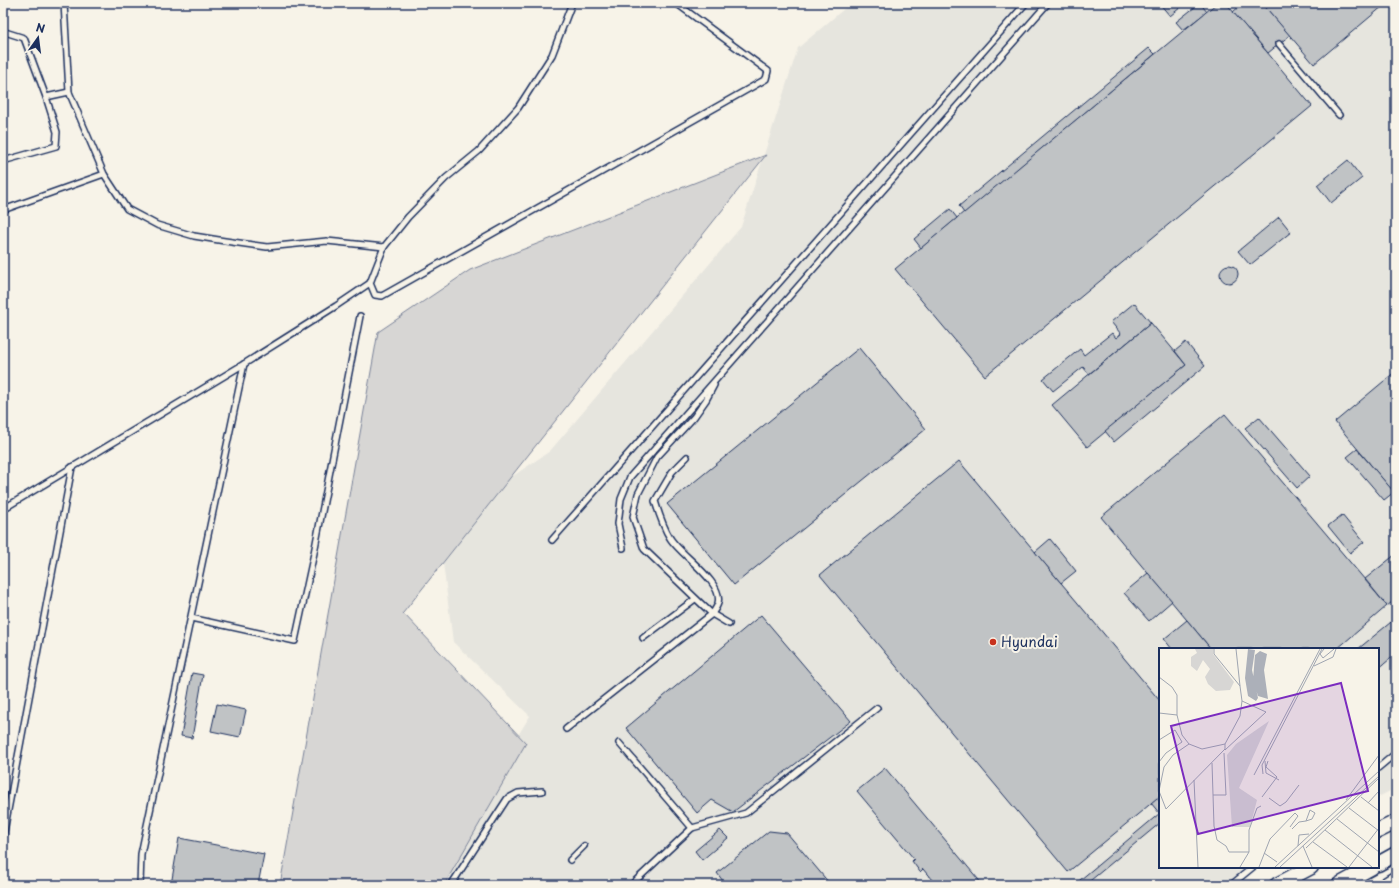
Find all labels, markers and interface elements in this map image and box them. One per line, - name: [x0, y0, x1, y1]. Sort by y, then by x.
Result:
- north arrow: [18, 18, 58, 58]
- text: N: [34, 19, 47, 37]
- place label: Hyundai: [1001, 631, 1058, 652]
- marker: Hyundai: [988, 637, 998, 647]
- inset map: [1159, 648, 1379, 868]

